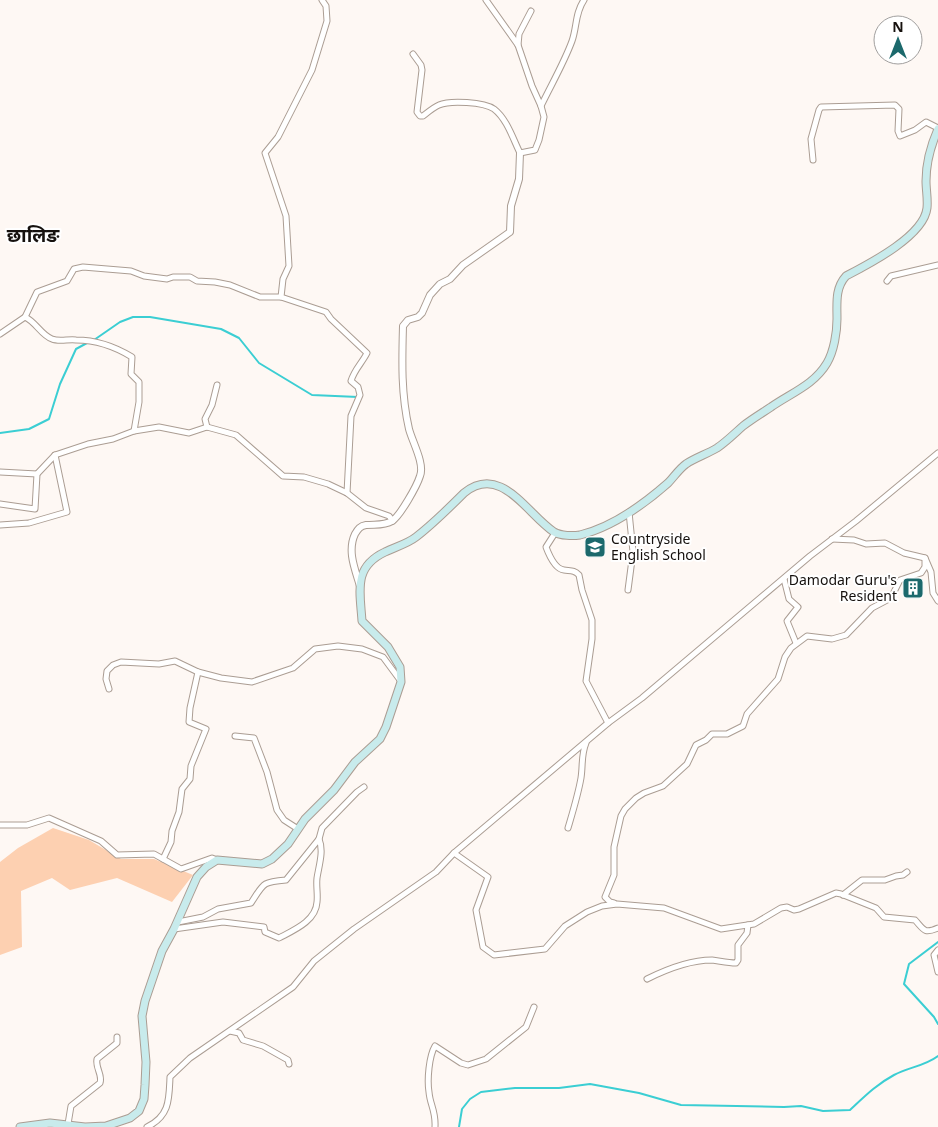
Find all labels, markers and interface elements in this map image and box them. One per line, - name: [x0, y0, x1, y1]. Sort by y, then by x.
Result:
- north arrow: [873, 15, 923, 65]
- text: N: [892, 17, 904, 36]
- district label: छालिङ: [7, 222, 60, 248]
- place label: Countryside English School: [611, 529, 706, 564]
- school or university icon: Countryside English School: [583, 535, 607, 559]
- place label: Damodar Guru's Resident: [789, 570, 897, 605]
- building icon: Damodar Guru's Resident: [901, 576, 925, 600]

